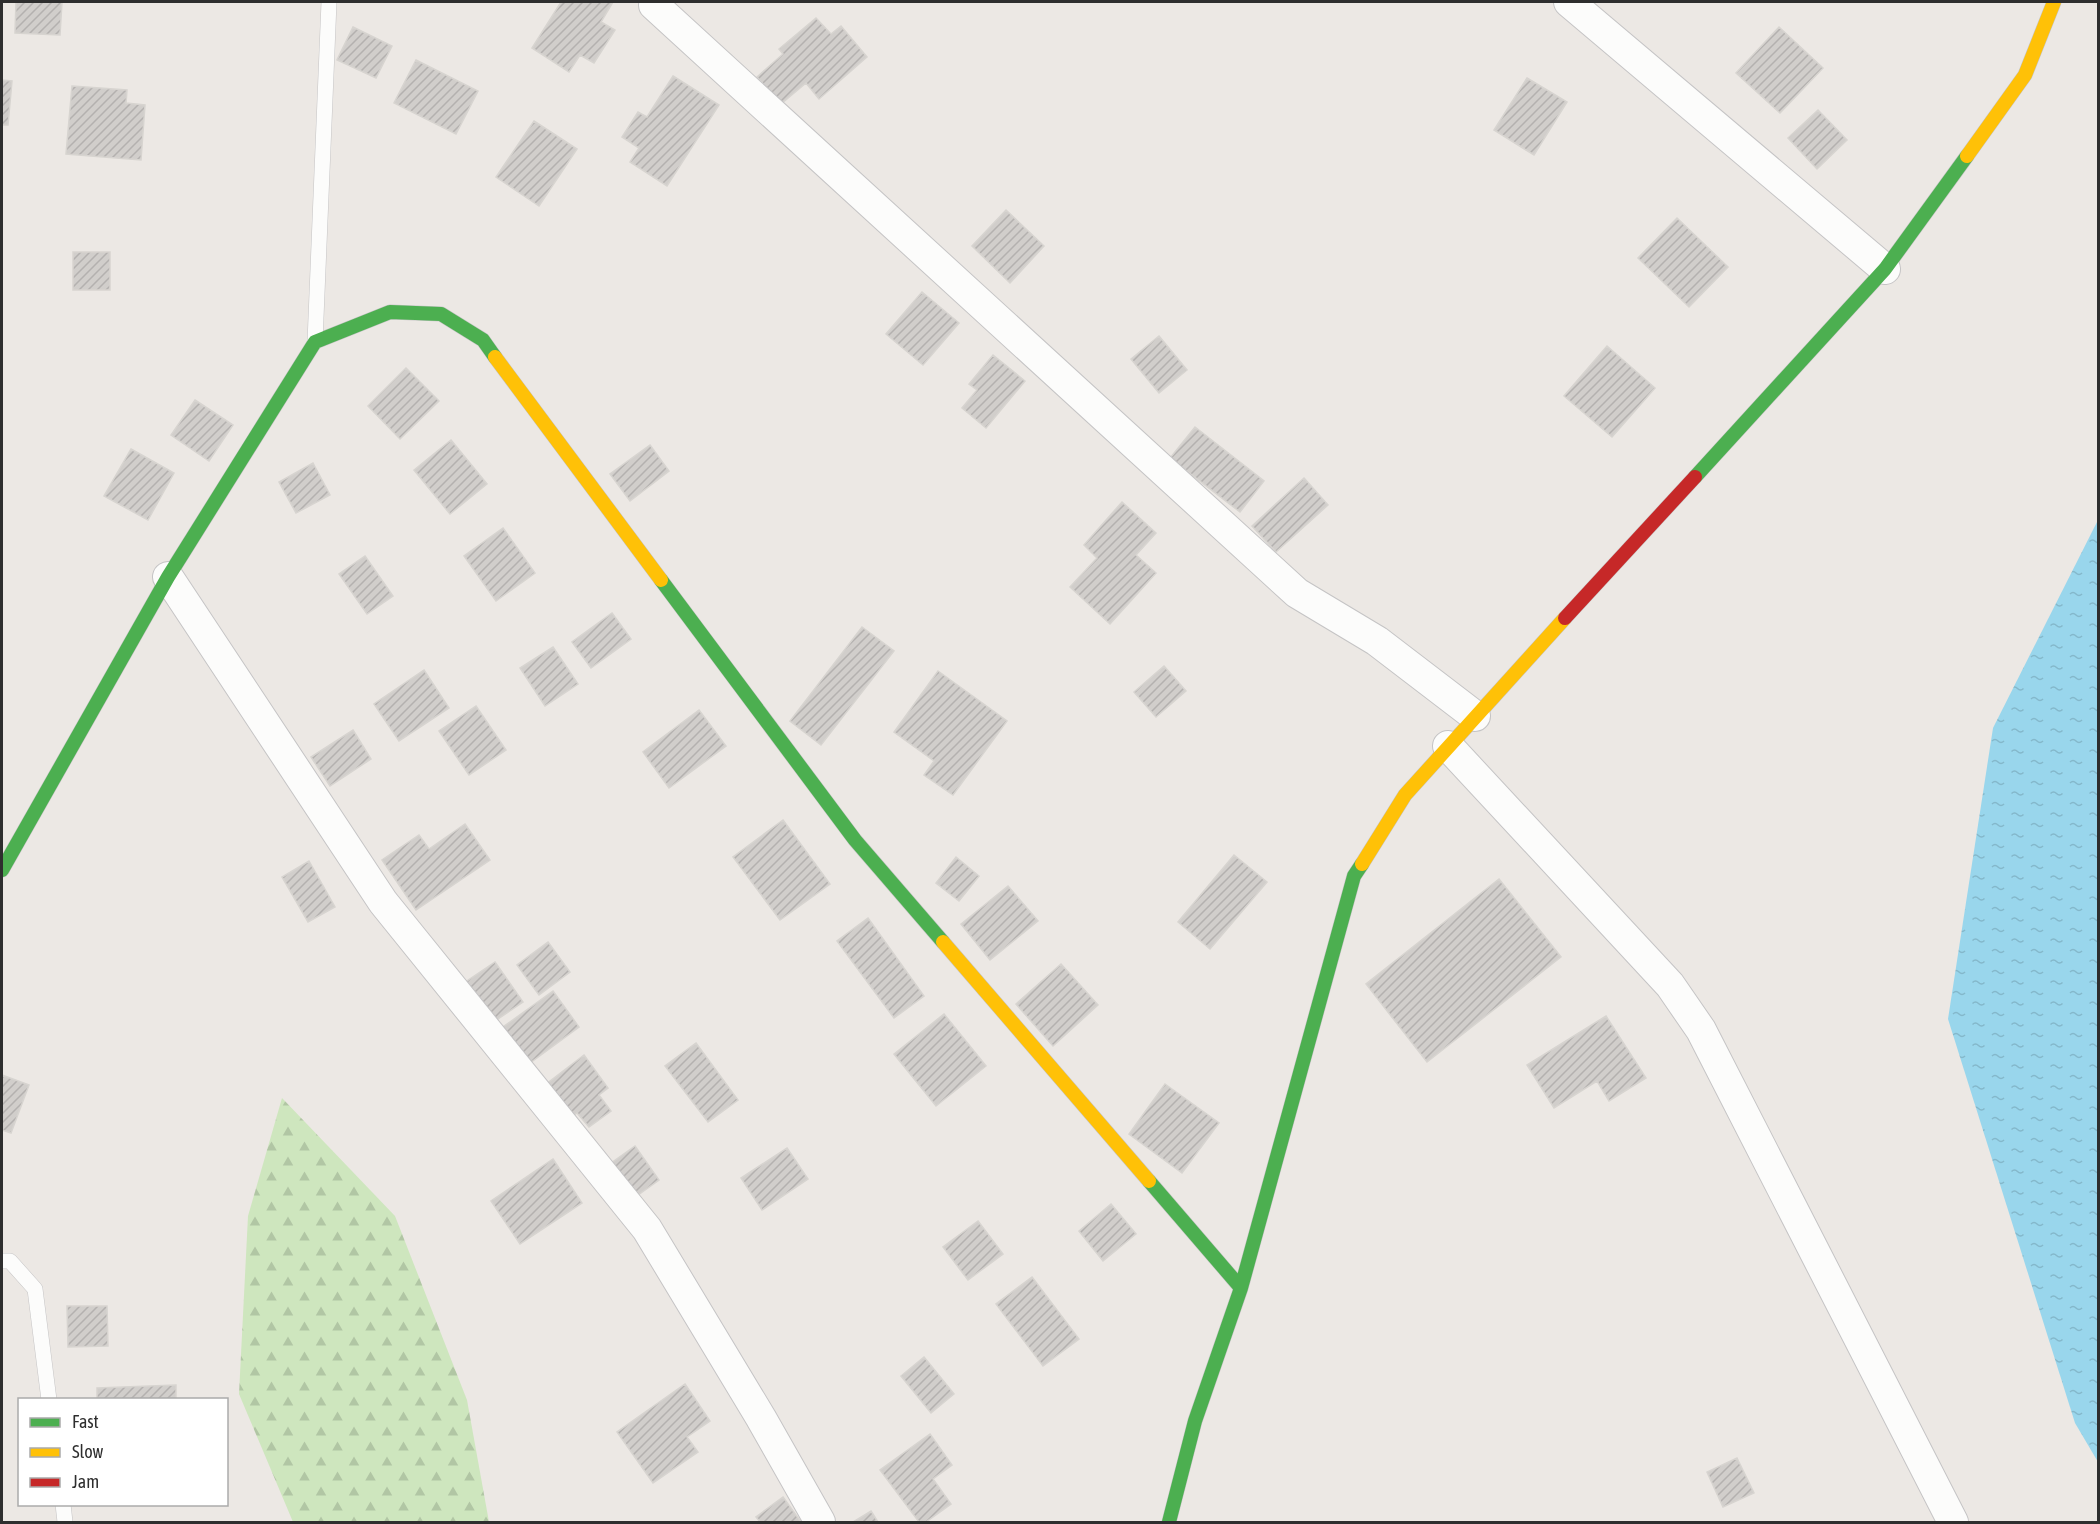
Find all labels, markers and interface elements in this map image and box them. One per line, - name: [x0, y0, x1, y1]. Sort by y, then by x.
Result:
- legend: [18, 1398, 228, 1506]
- text: Fast: [72, 1411, 99, 1432]
- text: Slow: [72, 1441, 103, 1462]
- text: Jam: [72, 1471, 99, 1492]

